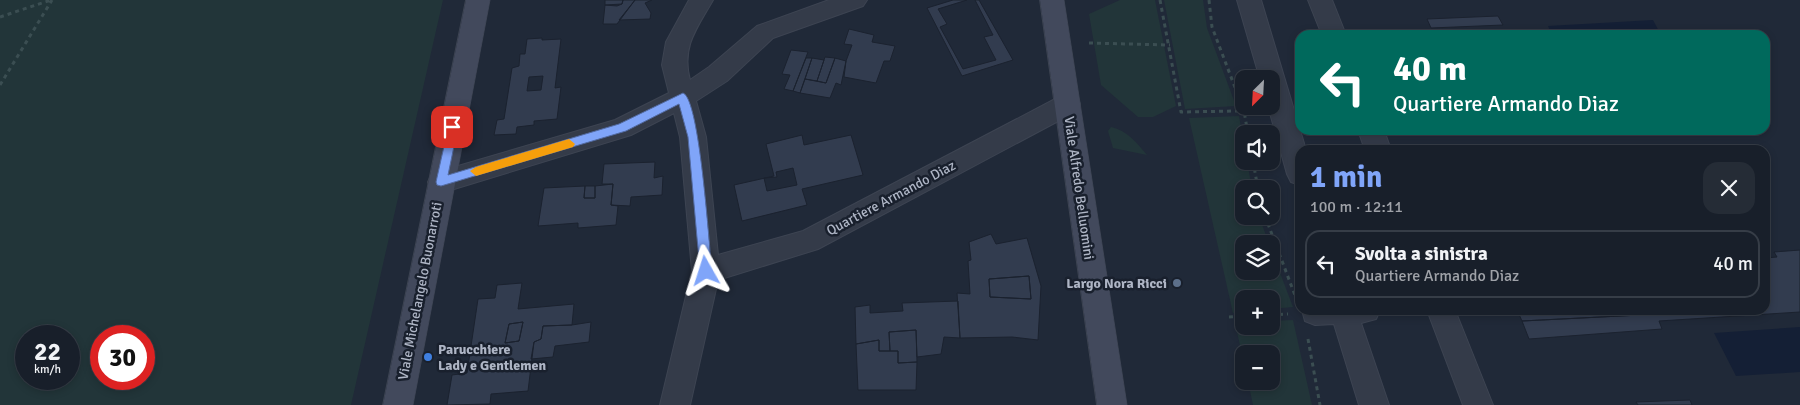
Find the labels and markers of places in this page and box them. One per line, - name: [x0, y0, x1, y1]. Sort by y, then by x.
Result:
- pin: [431, 106, 473, 148]
- place label: Largo Nora Ricci: [1066, 275, 1167, 292]
- marker: Largo Nora Ricci: [1171, 277, 1183, 289]
- place label: Parucchiere Lady e Gentlemen: [438, 341, 547, 374]
- marker: Parucchiere Lady e Gentlemen: [422, 351, 434, 363]

